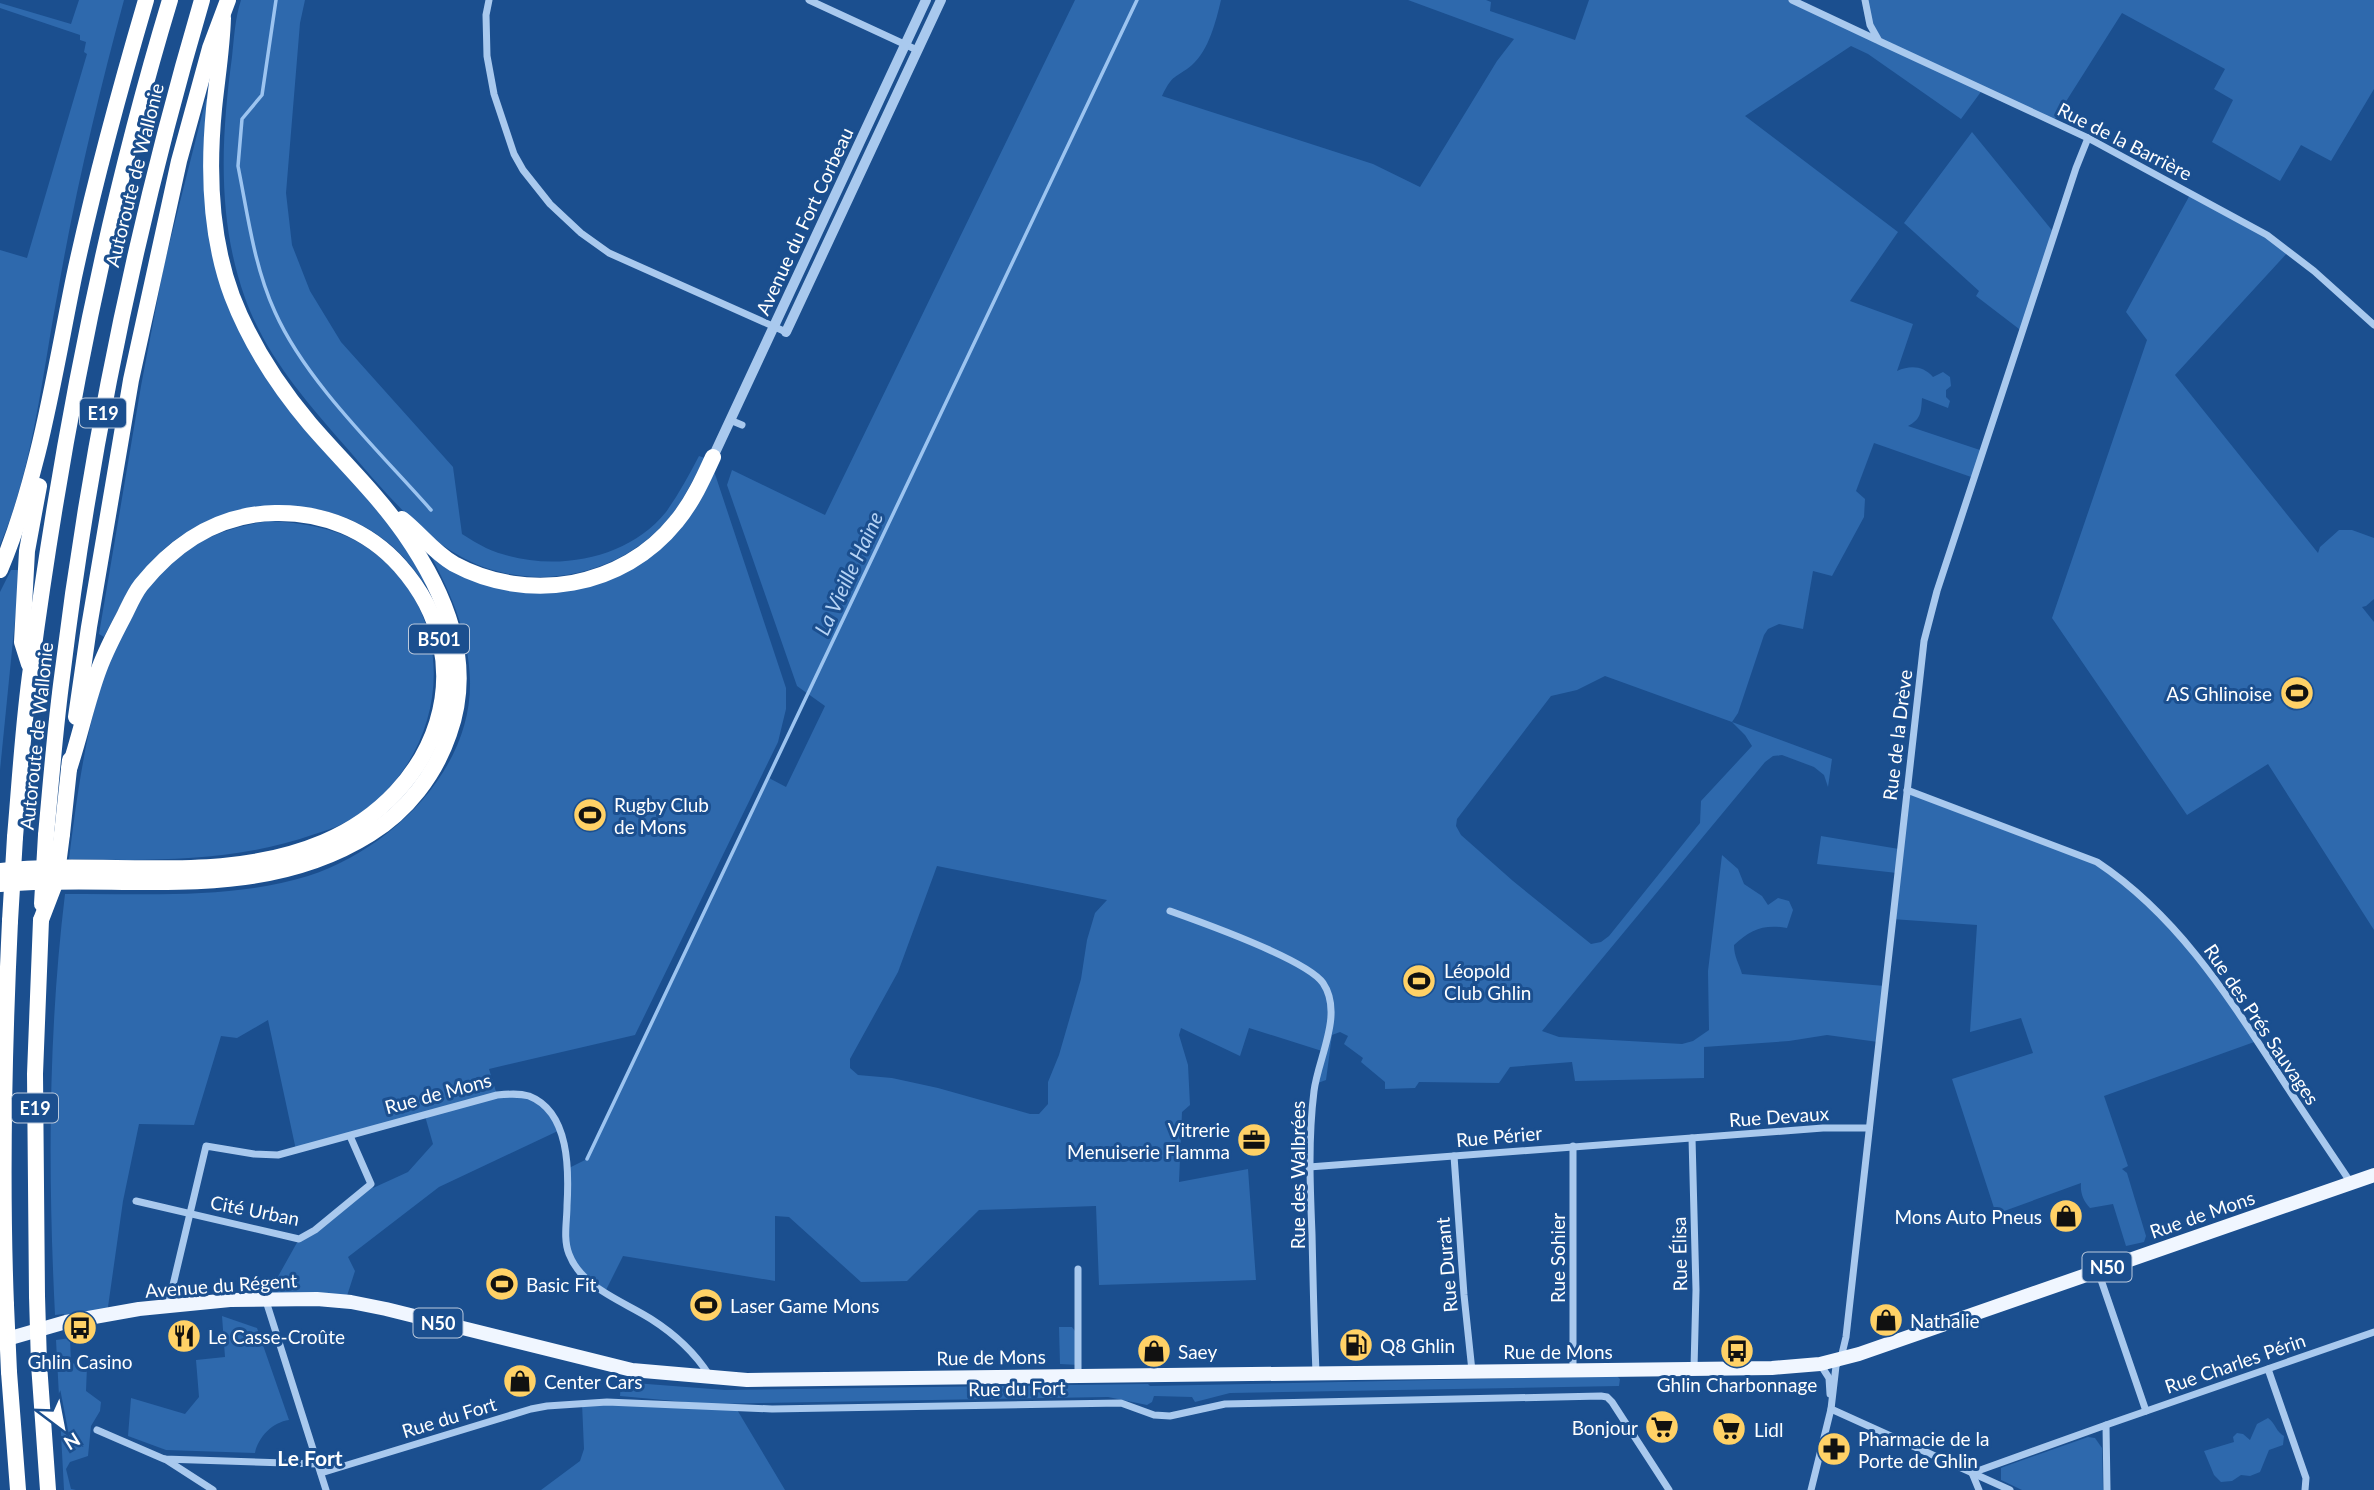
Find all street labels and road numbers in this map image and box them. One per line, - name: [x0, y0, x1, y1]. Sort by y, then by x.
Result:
- street label: Autoroute de Wallonie: [100, 81, 168, 269]
- street label: Rue de la Barrière: [2054, 97, 2196, 185]
- street label: Avenue du Fort Corbeau: [750, 124, 858, 318]
- road number: E19: [80, 398, 126, 428]
- road number: B501: [409, 624, 469, 654]
- street label: Autoroute de Wallonie: [15, 641, 57, 831]
- street label: Rue de la Drève: [1878, 668, 1916, 802]
- street label: Rue des Prés Sauvages: [2200, 939, 2324, 1109]
- street label: Rue de Mons: [382, 1068, 494, 1118]
- road number: E19: [12, 1093, 58, 1122]
- street label: Rue des Walbrées: [1286, 1101, 1309, 1249]
- street label: Rue Devaux: [1728, 1101, 1830, 1131]
- street label: Rue Périer: [1455, 1121, 1543, 1151]
- street label: Rue de Mons: [2146, 1185, 2258, 1243]
- street label: Cité Urban: [209, 1190, 301, 1230]
- street label: Rue Sohier: [1546, 1213, 1569, 1303]
- street label: Rue Durant: [1430, 1216, 1462, 1314]
- street label: Rue Élisa: [1667, 1217, 1691, 1291]
- road number: N50: [2082, 1252, 2132, 1282]
- street label: Avenue du Régent: [144, 1268, 298, 1302]
- road number: N50: [414, 1308, 462, 1338]
- street label: Rue Charles Périn: [2162, 1328, 2308, 1398]
- street label: Rue de Mons: [1503, 1340, 1613, 1363]
- street label: Rue de Mons: [936, 1345, 1046, 1369]
- street label: Rue du Fort: [968, 1376, 1066, 1400]
- street label: Rue du Fort: [399, 1392, 499, 1442]

